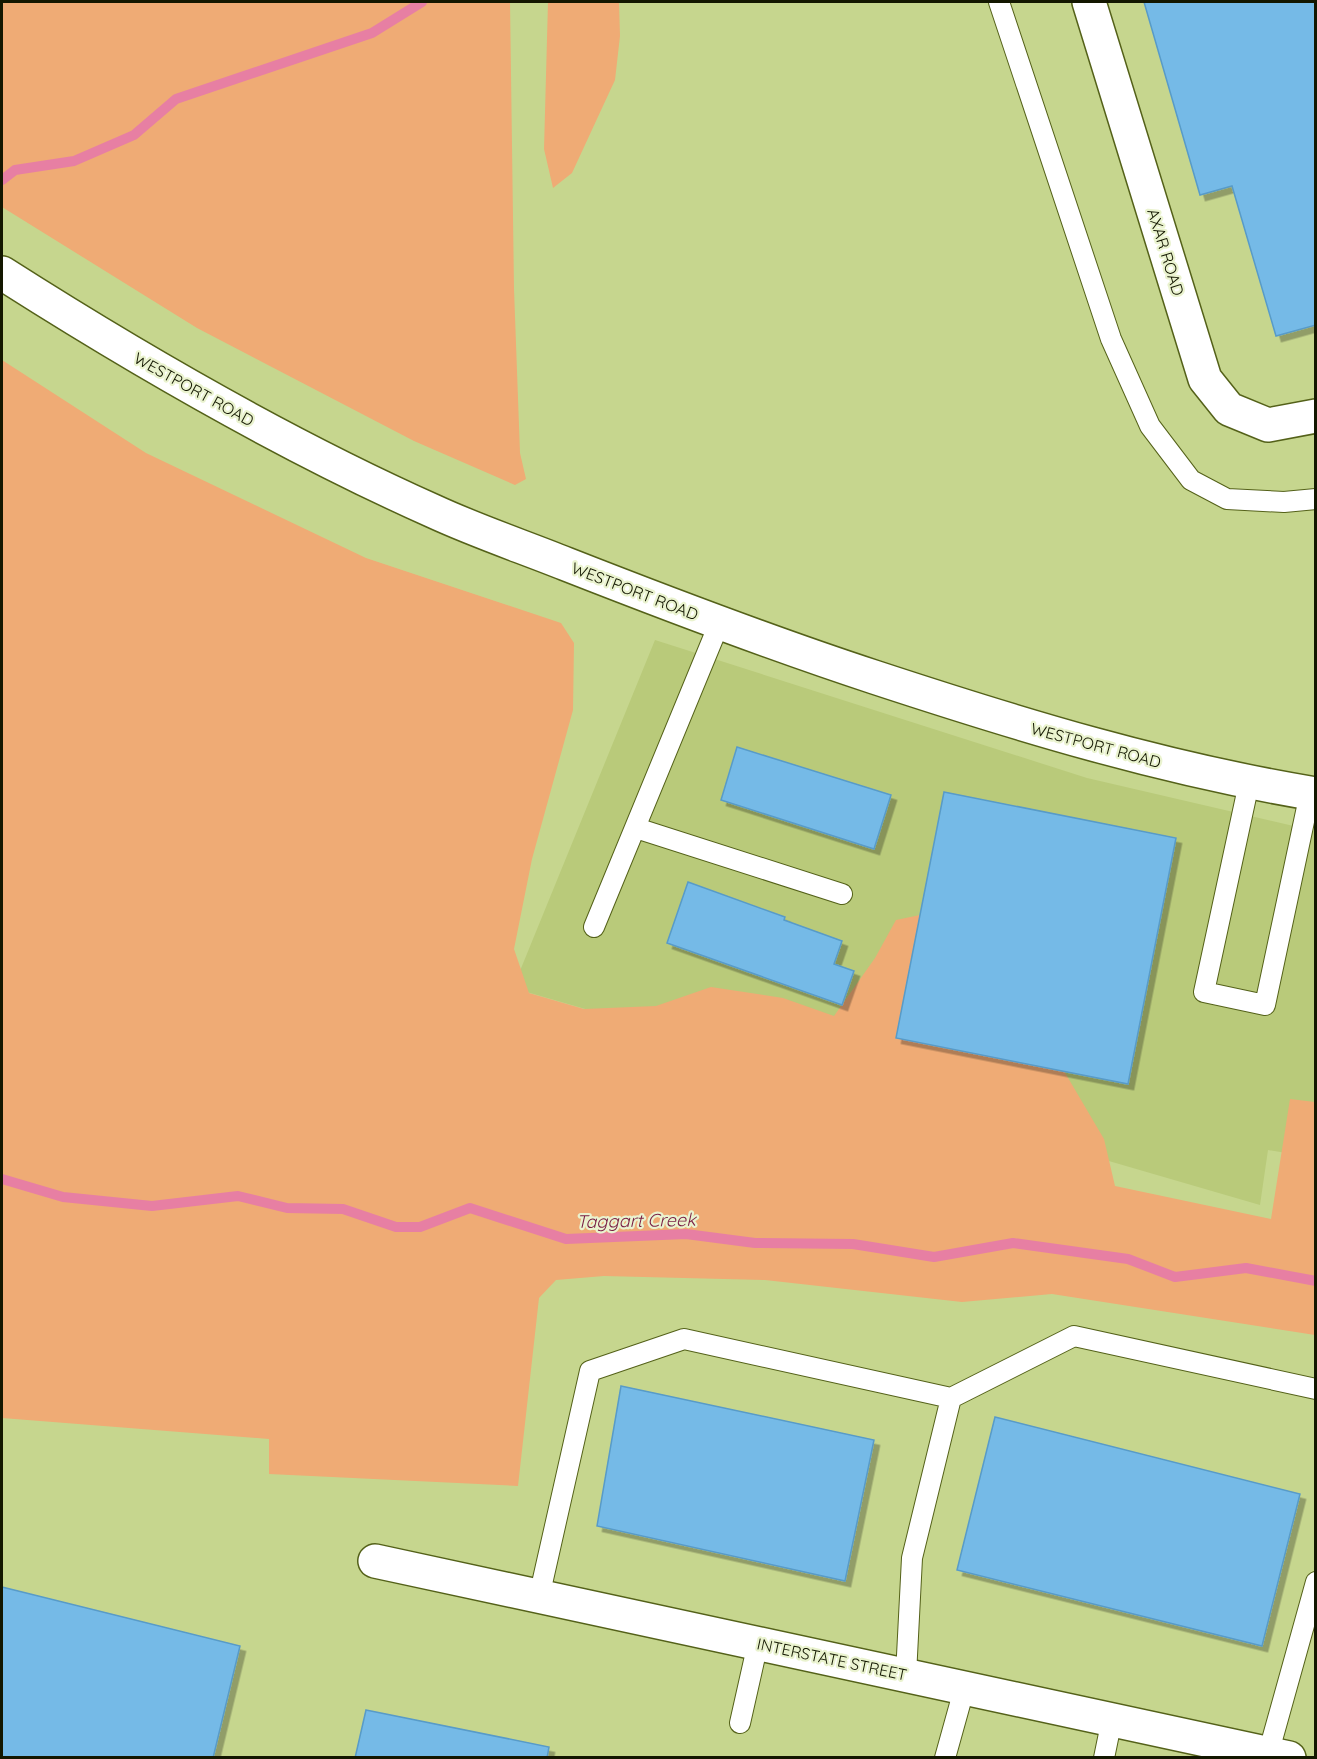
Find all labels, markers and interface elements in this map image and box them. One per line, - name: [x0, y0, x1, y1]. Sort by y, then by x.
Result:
- street label: AXAR ROAD: [1143, 206, 1189, 298]
- street label: WESTPORT ROAD: [131, 348, 257, 430]
- street label: WESTPORT ROAD: [569, 558, 701, 624]
- street label: WESTPORT ROAD: [1029, 718, 1163, 772]
- water label: Taggart Creek: [576, 1208, 697, 1233]
- street label: INTERSTATE STREET: [755, 1633, 909, 1685]

